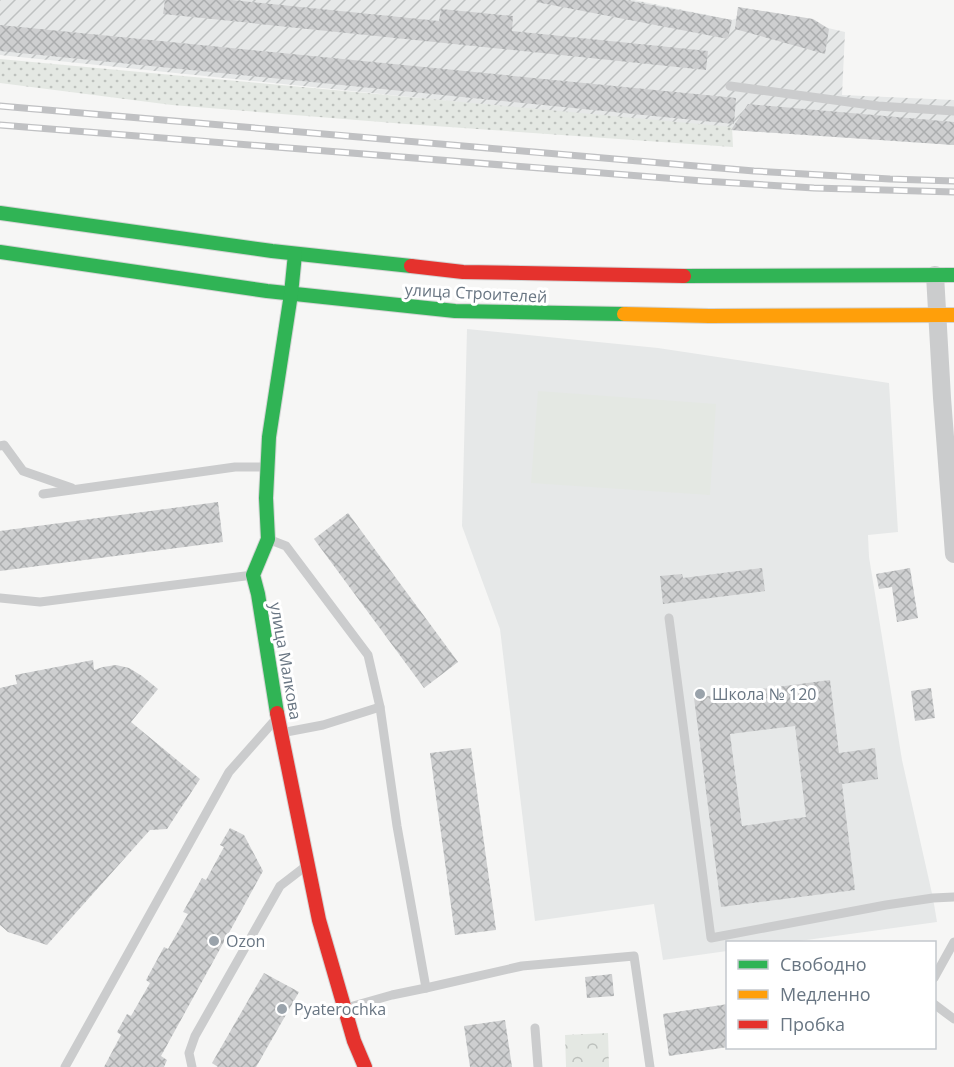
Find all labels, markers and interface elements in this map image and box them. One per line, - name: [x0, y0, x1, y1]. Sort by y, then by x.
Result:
- street label: улица Строителей: [404, 278, 548, 308]
- street label: улица Малкова: [265, 601, 307, 721]
- place label: Школа № 120: [712, 683, 817, 705]
- marker: Школа № 120: [693, 687, 707, 701]
- place label: Ozon: [226, 930, 265, 952]
- marker: Ozon: [207, 934, 221, 948]
- legend: [726, 941, 936, 1049]
- text: Свободно: [780, 952, 867, 976]
- text: Медленно: [780, 982, 871, 1006]
- place label: Pyaterochka: [294, 998, 386, 1020]
- marker: Pyaterochka: [275, 1002, 289, 1016]
- text: Пробка: [780, 1012, 845, 1036]

